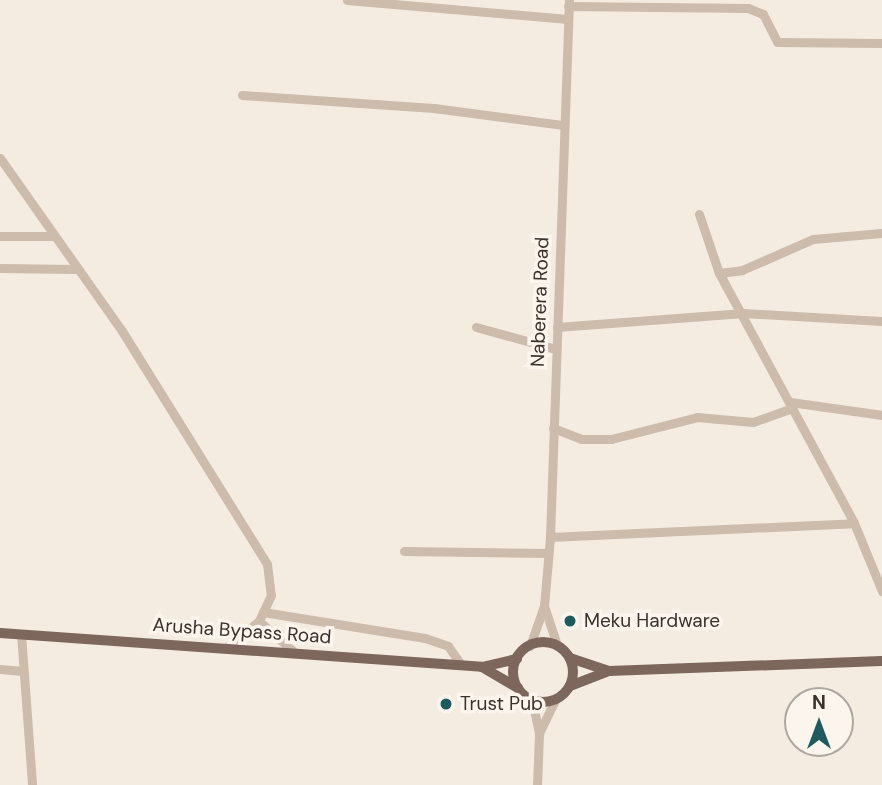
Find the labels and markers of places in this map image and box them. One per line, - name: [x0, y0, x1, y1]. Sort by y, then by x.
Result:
- place label: Meku Hardware: [584, 610, 720, 632]
- marker: Meku Hardware: [562, 613, 578, 629]
- place label: Trust Pub: [460, 693, 543, 715]
- marker: Trust Pub: [438, 696, 454, 712]

